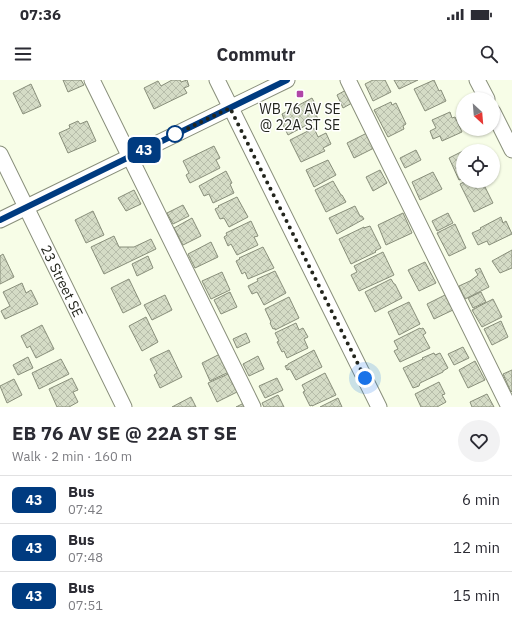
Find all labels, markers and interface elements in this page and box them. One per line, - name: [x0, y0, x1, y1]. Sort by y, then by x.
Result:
- text: 07:36: [20, 5, 61, 24]
- icon: menu: [12, 43, 34, 65]
- text: Commutr: [217, 43, 295, 66]
- icon: search: [478, 43, 500, 65]
- marker: WB 76 AV SE @ 22A ST SE: [295, 89, 305, 99]
- north arrow: [456, 92, 500, 136]
- map controls: [456, 92, 500, 188]
- place label: WB 76 AV SE @ 22A ST SE: [259, 100, 341, 134]
- unlabelled marker: [166, 125, 184, 143]
- line badge: 43: [126, 137, 162, 163]
- text: 43: [136, 141, 152, 159]
- button: locate: [456, 144, 500, 188]
- street label: 23 Street SE: [37, 242, 87, 320]
- your location: [355, 368, 375, 388]
- button: heart: [458, 420, 500, 462]
- text: EB 76 AV SE @ 22A ST SE: [12, 421, 237, 445]
- text: Walk · 2 min · 160 m: [12, 448, 132, 465]
- text: Bus: [68, 482, 95, 501]
- text: 6 min: [462, 490, 500, 509]
- text: 43: [26, 491, 42, 509]
- text: 07:42: [68, 501, 103, 518]
- text: Bus: [68, 530, 95, 549]
- text: 12 min: [453, 538, 500, 557]
- text: 43: [26, 539, 42, 557]
- text: 07:48: [68, 549, 103, 566]
- text: Bus: [68, 578, 95, 597]
- text: 15 min: [453, 586, 500, 605]
- text: 43: [26, 587, 42, 605]
- text: 07:51: [68, 597, 103, 614]

